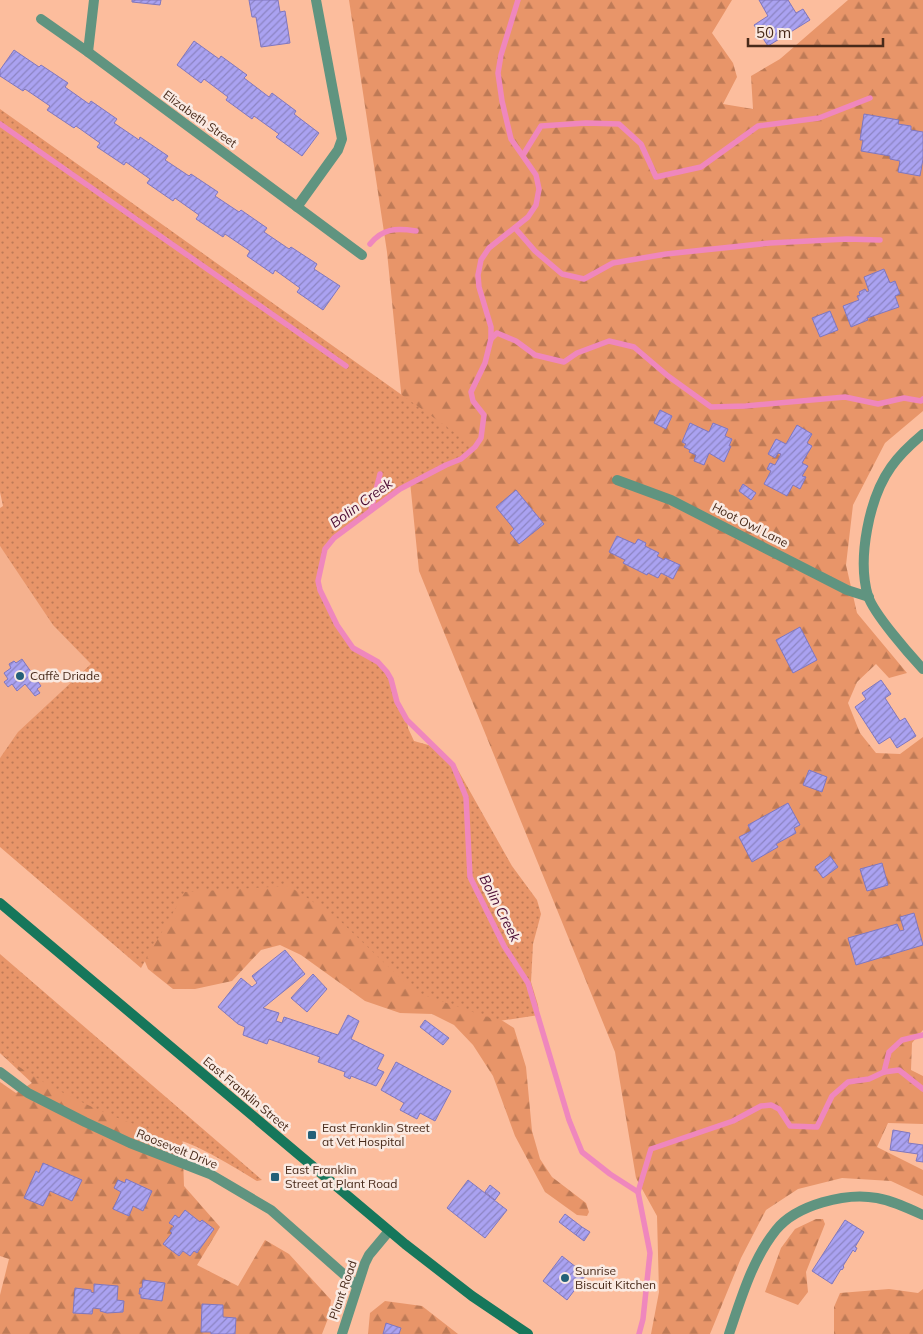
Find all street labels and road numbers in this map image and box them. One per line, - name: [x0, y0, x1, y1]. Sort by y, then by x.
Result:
- street label: Elizabeth Street: [161, 87, 240, 150]
- street label: Hoot Owl Lane: [710, 499, 791, 550]
- street label: East Franklin Street: [200, 1053, 292, 1134]
- street label: Roosevelt Drive: [134, 1125, 220, 1172]
- street label: Plant Road: [325, 1258, 360, 1321]

